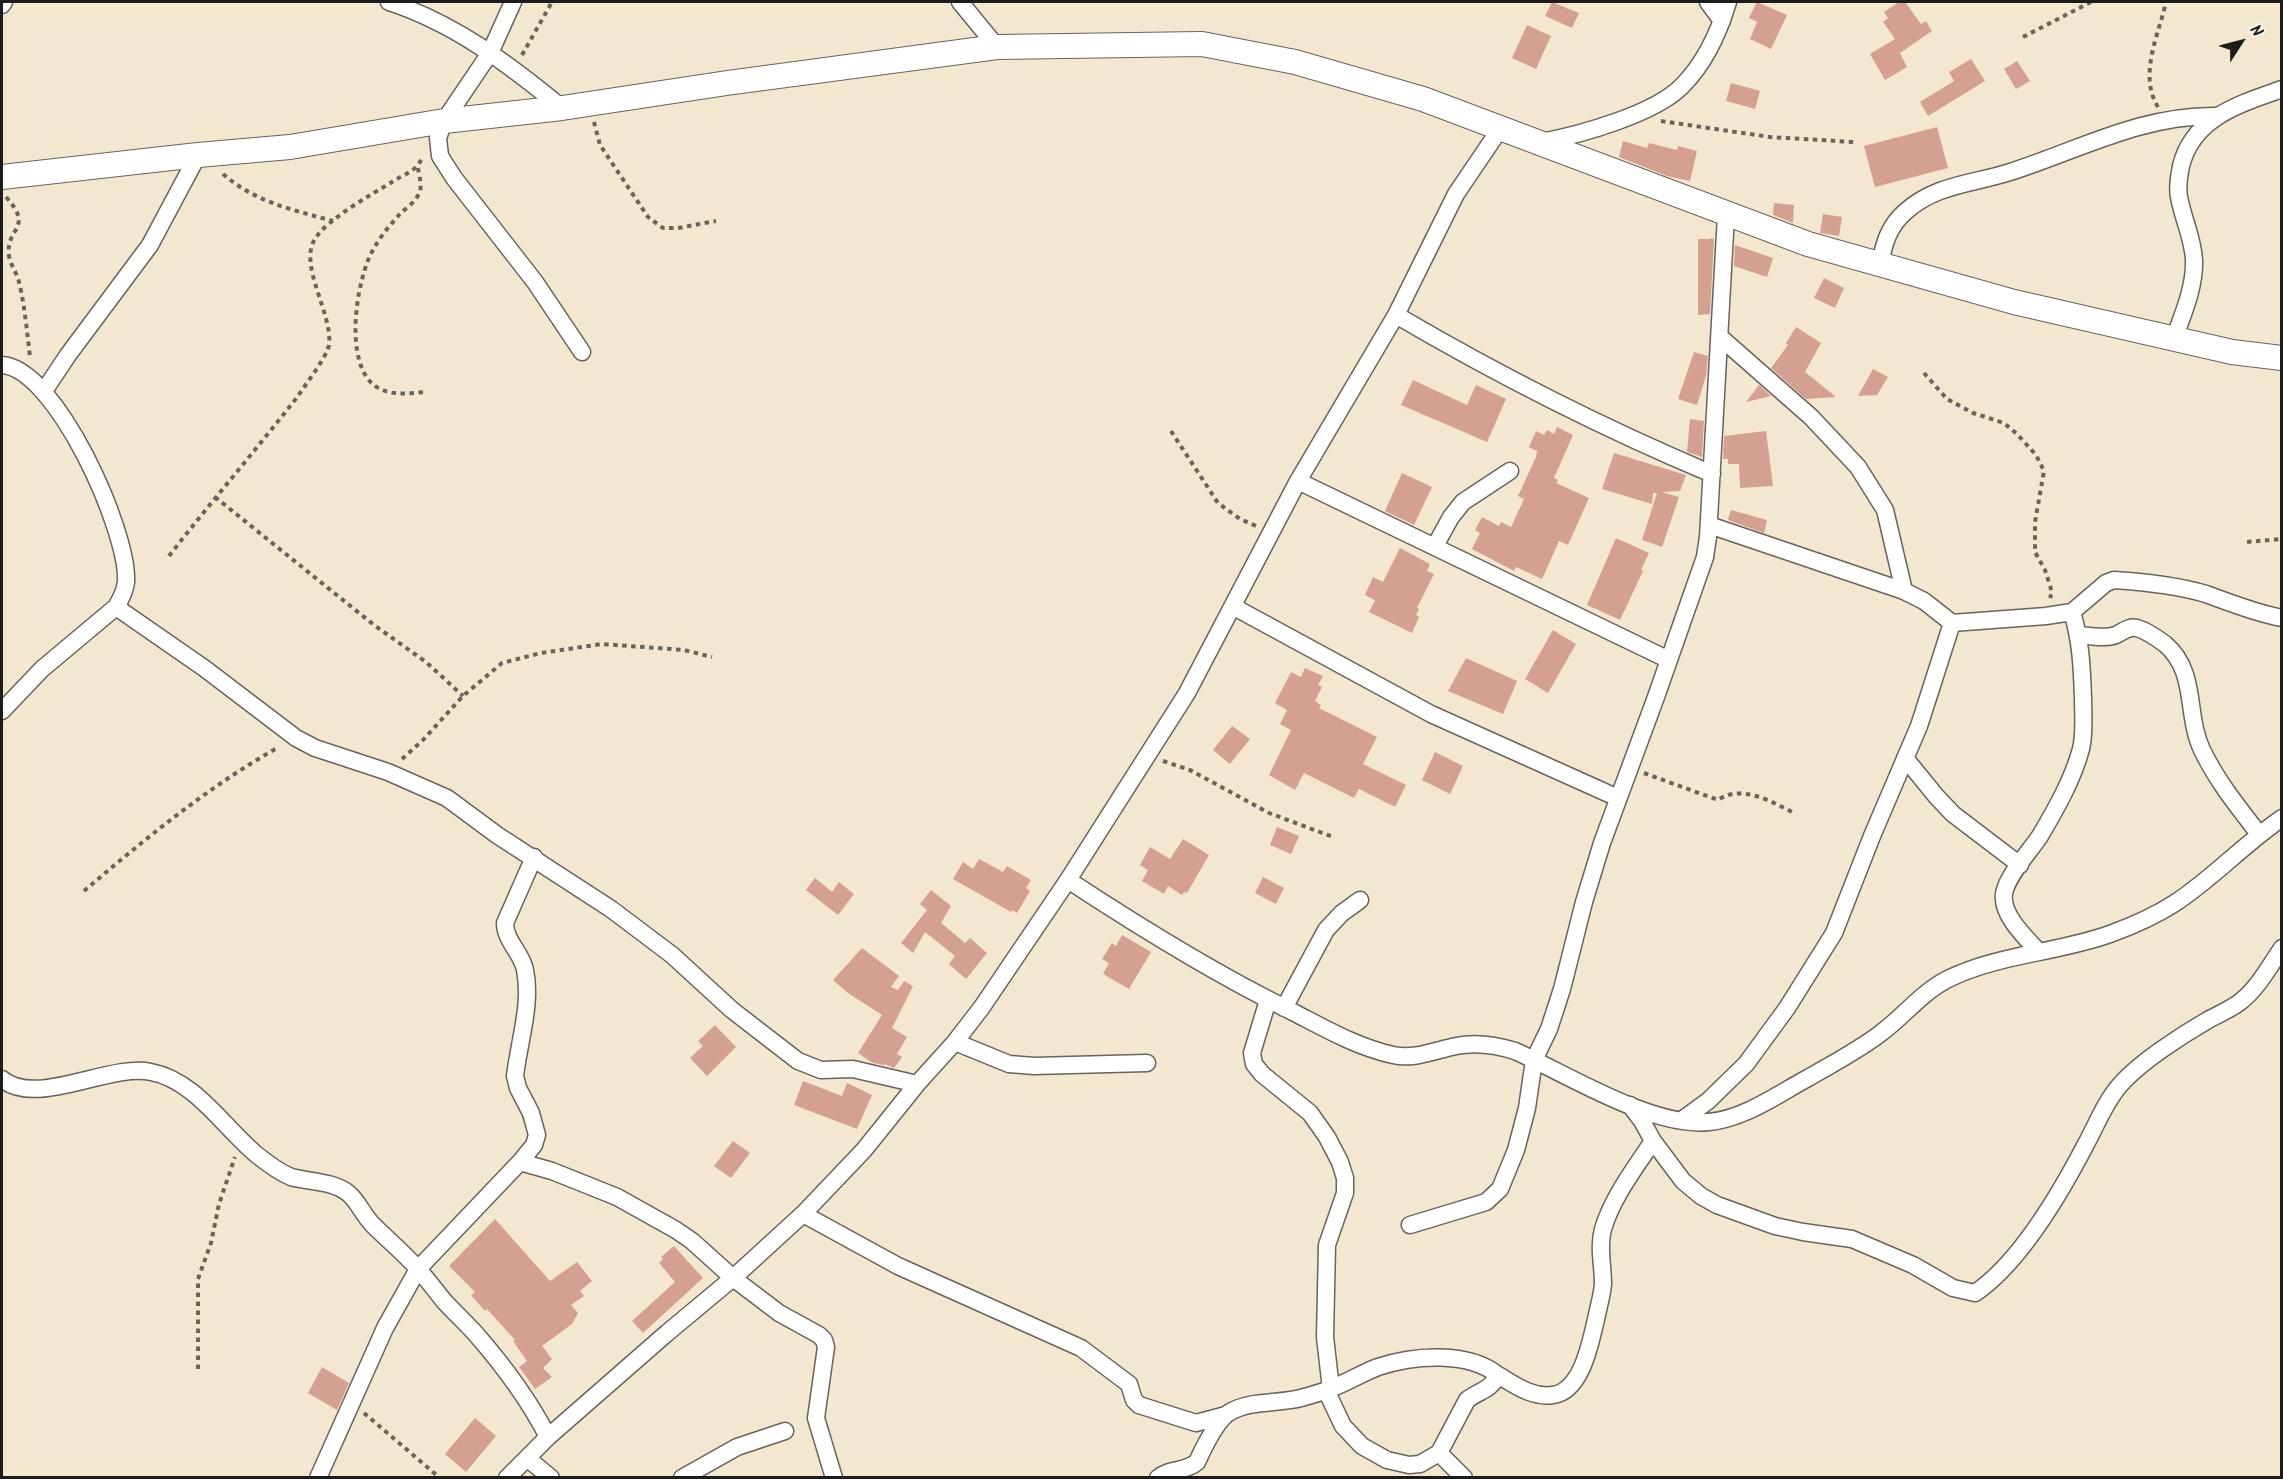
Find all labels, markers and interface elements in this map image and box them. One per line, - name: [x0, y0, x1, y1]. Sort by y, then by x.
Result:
- north arrow: [2211, 12, 2271, 72]
- text: N: [2243, 20, 2269, 43]

